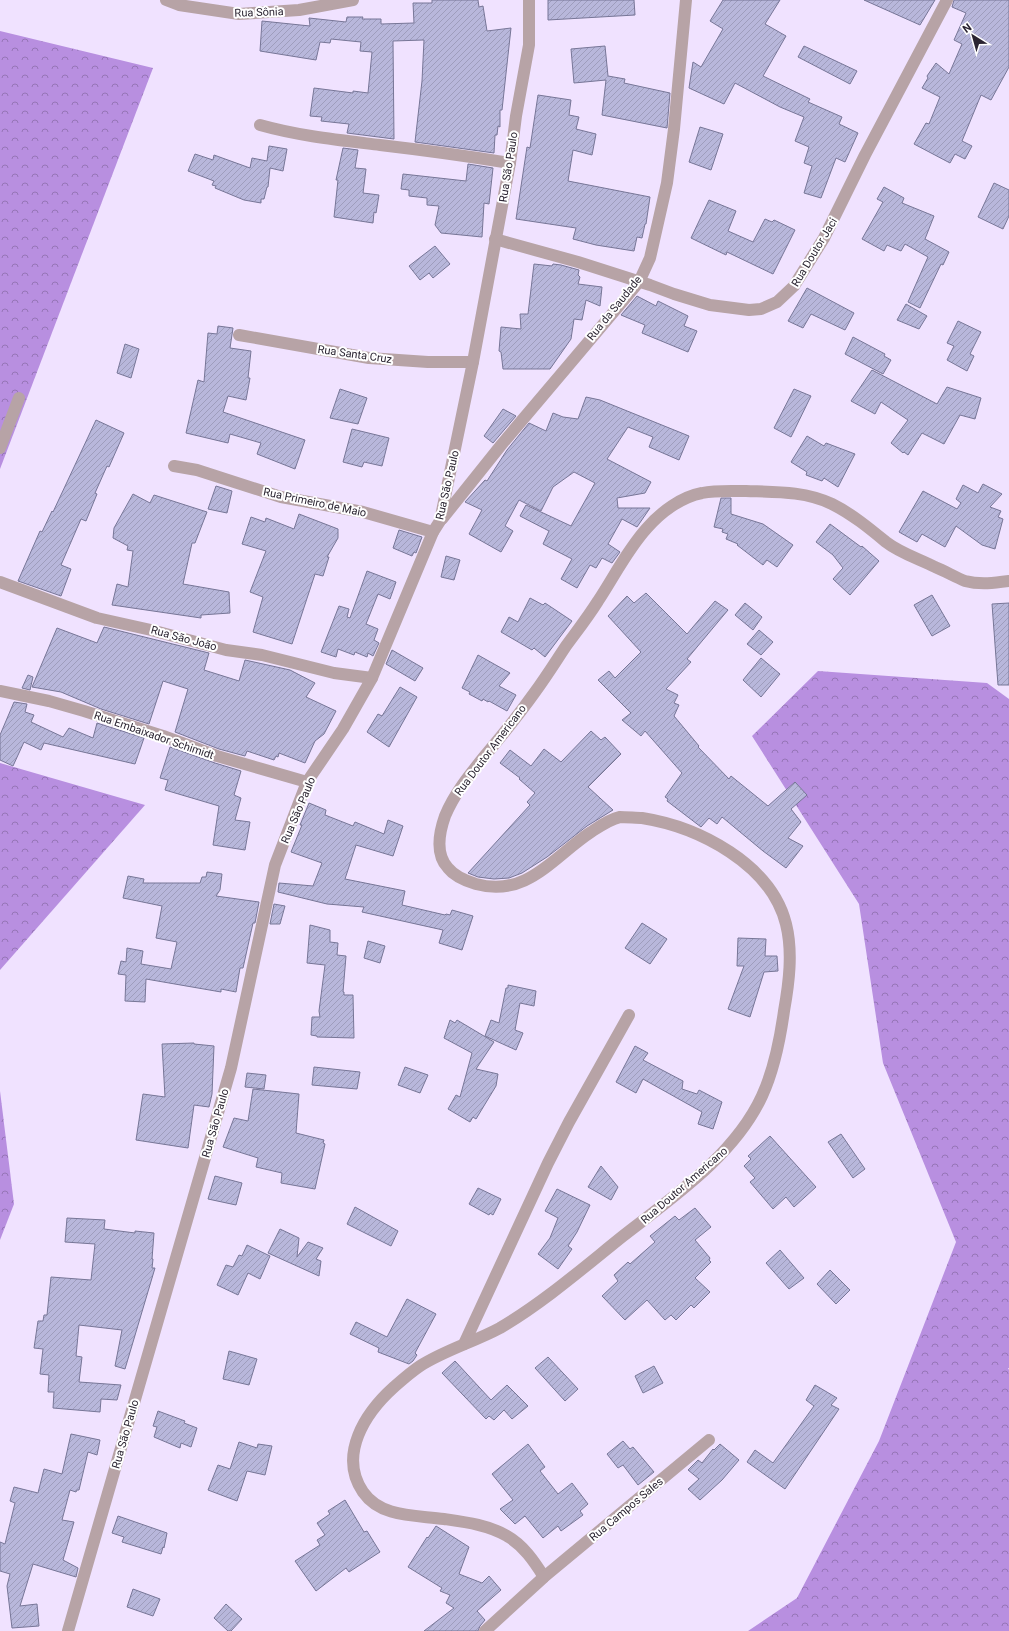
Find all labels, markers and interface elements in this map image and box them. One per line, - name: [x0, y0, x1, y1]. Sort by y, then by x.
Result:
- street label: Rua Sônia: [234, 5, 284, 20]
- north arrow: [953, 16, 993, 56]
- text: N: [960, 21, 974, 36]
- street label: Rua São Paulo: [497, 131, 520, 203]
- street label: Rua Doutor Jaci: [789, 216, 840, 289]
- street label: Rua da Saudade: [584, 273, 644, 343]
- street label: Rua Santa Cruz: [317, 343, 393, 366]
- street label: Rua São Paulo: [433, 449, 462, 521]
- street label: Rua Primeiro de Maio: [262, 485, 368, 520]
- street label: Rua São João: [150, 623, 218, 654]
- street label: Rua Doutor Americano: [452, 702, 529, 798]
- street label: Rua Embaixador Schimidt: [92, 709, 216, 762]
- street label: Rua São Paulo: [279, 775, 318, 845]
- street label: Rua São Paulo: [199, 1087, 232, 1159]
- street label: Rua Doutor Americano: [638, 1144, 730, 1227]
- street label: Rua São Paulo: [109, 1398, 142, 1470]
- street label: Rua Campos Sales: [587, 1475, 666, 1544]

